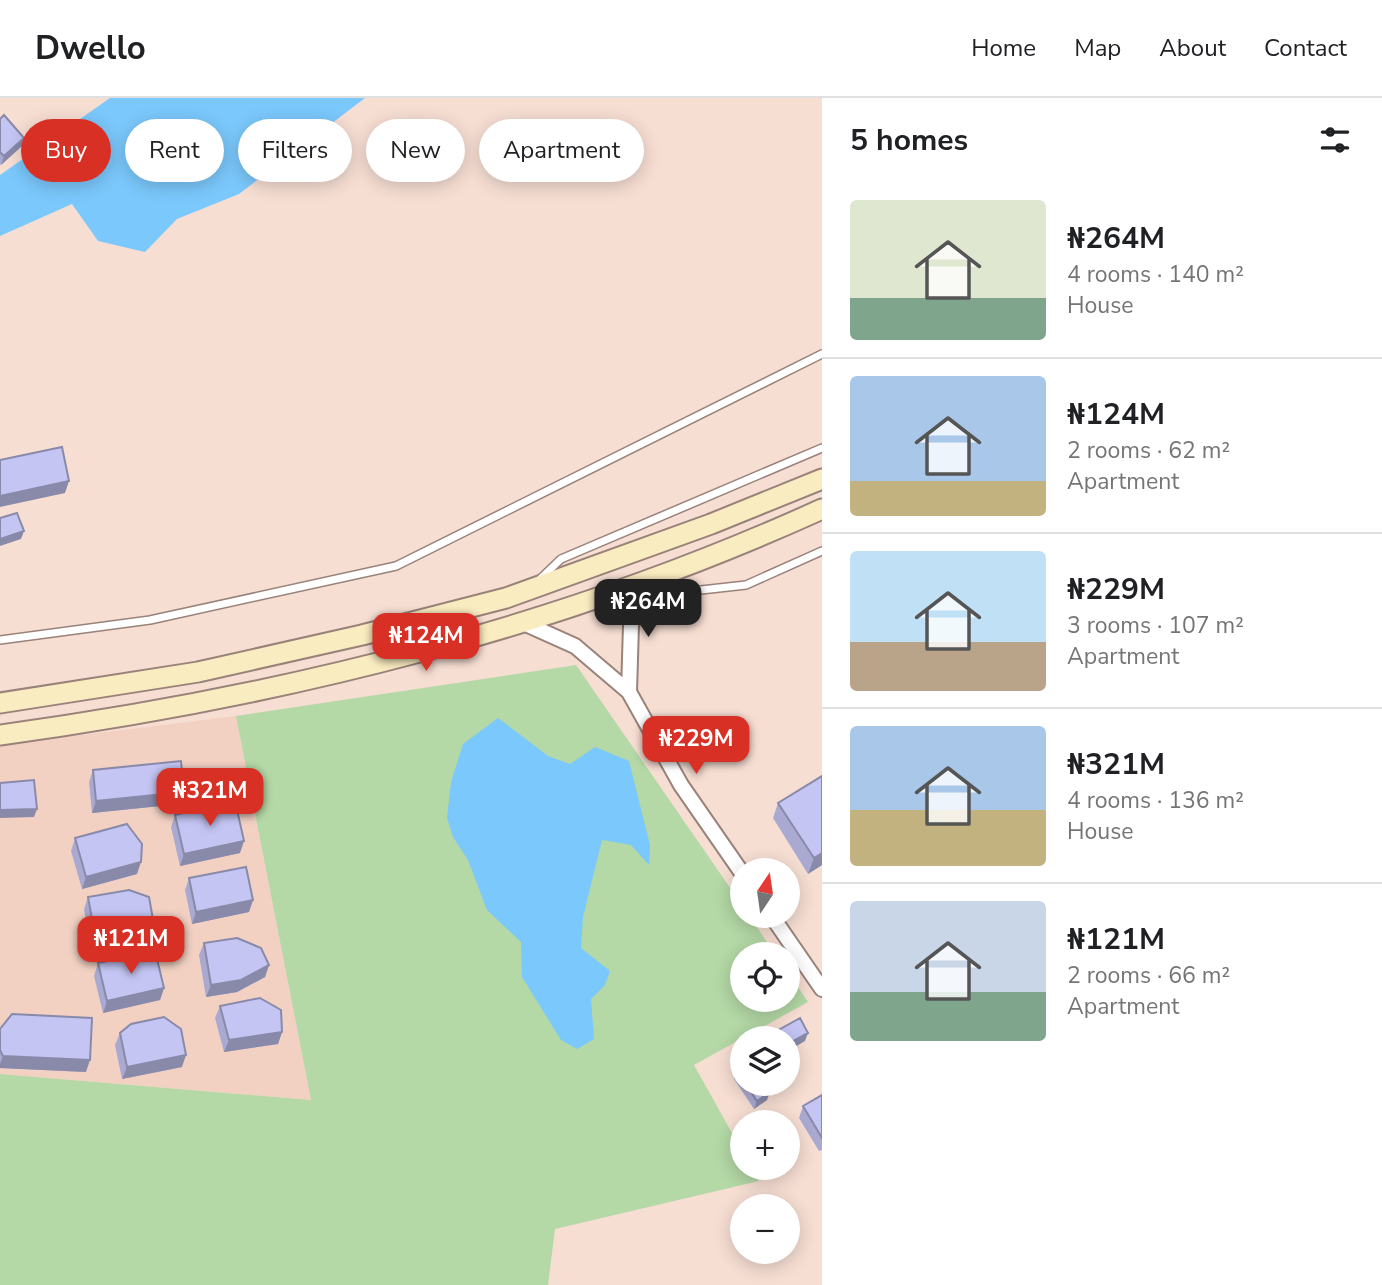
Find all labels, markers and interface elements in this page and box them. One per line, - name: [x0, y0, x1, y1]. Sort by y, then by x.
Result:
- text: Dwello: [35, 26, 146, 71]
- text: Home: [971, 32, 1036, 64]
- text: Map: [1074, 32, 1121, 64]
- text: About: [1159, 32, 1226, 64]
- text: Contact: [1264, 32, 1347, 64]
- chip: Buy: [21, 119, 111, 182]
- chip: Rent: [125, 119, 224, 182]
- chip: Filters: [238, 119, 352, 182]
- chip: New: [366, 119, 465, 182]
- chip: Apartment: [479, 119, 644, 182]
- text: 5 homes: [850, 120, 968, 161]
- icon: filters: [1316, 121, 1354, 159]
- text: ₦264M: [1067, 218, 1165, 259]
- icon: home: [906, 228, 990, 312]
- text: 4 rooms · 140 m²: [1067, 259, 1244, 290]
- text: House: [1067, 290, 1134, 321]
- text: ₦124M: [1067, 394, 1165, 435]
- icon: home: [906, 404, 990, 488]
- text: 2 rooms · 62 m²: [1067, 435, 1230, 466]
- text: Apartment: [1067, 466, 1179, 497]
- text: ₦229M: [1067, 569, 1165, 610]
- icon: home: [906, 579, 990, 663]
- pin: ₦264M: [599, 580, 697, 639]
- text: ₦264M: [610, 586, 686, 617]
- text: 3 rooms · 107 m²: [1067, 610, 1244, 641]
- pin: ₦124M: [377, 614, 475, 673]
- text: ₦124M: [388, 620, 464, 651]
- text: Apartment: [1067, 641, 1179, 672]
- pin: ₦229M: [647, 716, 745, 776]
- text: ₦229M: [658, 723, 734, 754]
- text: ₦321M: [1067, 744, 1165, 785]
- icon: home: [906, 754, 990, 838]
- pin: ₦321M: [161, 768, 259, 828]
- text: ₦321M: [172, 775, 248, 806]
- text: 4 rooms · 136 m²: [1067, 785, 1244, 816]
- text: House: [1067, 816, 1134, 847]
- north arrow: [730, 858, 800, 928]
- map controls: [730, 858, 800, 1264]
- pin: ₦121M: [82, 916, 180, 976]
- text: ₦121M: [1067, 919, 1165, 960]
- text: ₦121M: [93, 923, 169, 954]
- icon: home: [906, 929, 990, 1013]
- button: locate: [730, 942, 800, 1012]
- text: 2 rooms · 66 m²: [1067, 960, 1230, 991]
- text: Apartment: [1067, 991, 1179, 1022]
- button: layers: [730, 1026, 800, 1096]
- button: +: [730, 1110, 800, 1180]
- button: −: [730, 1194, 800, 1264]

